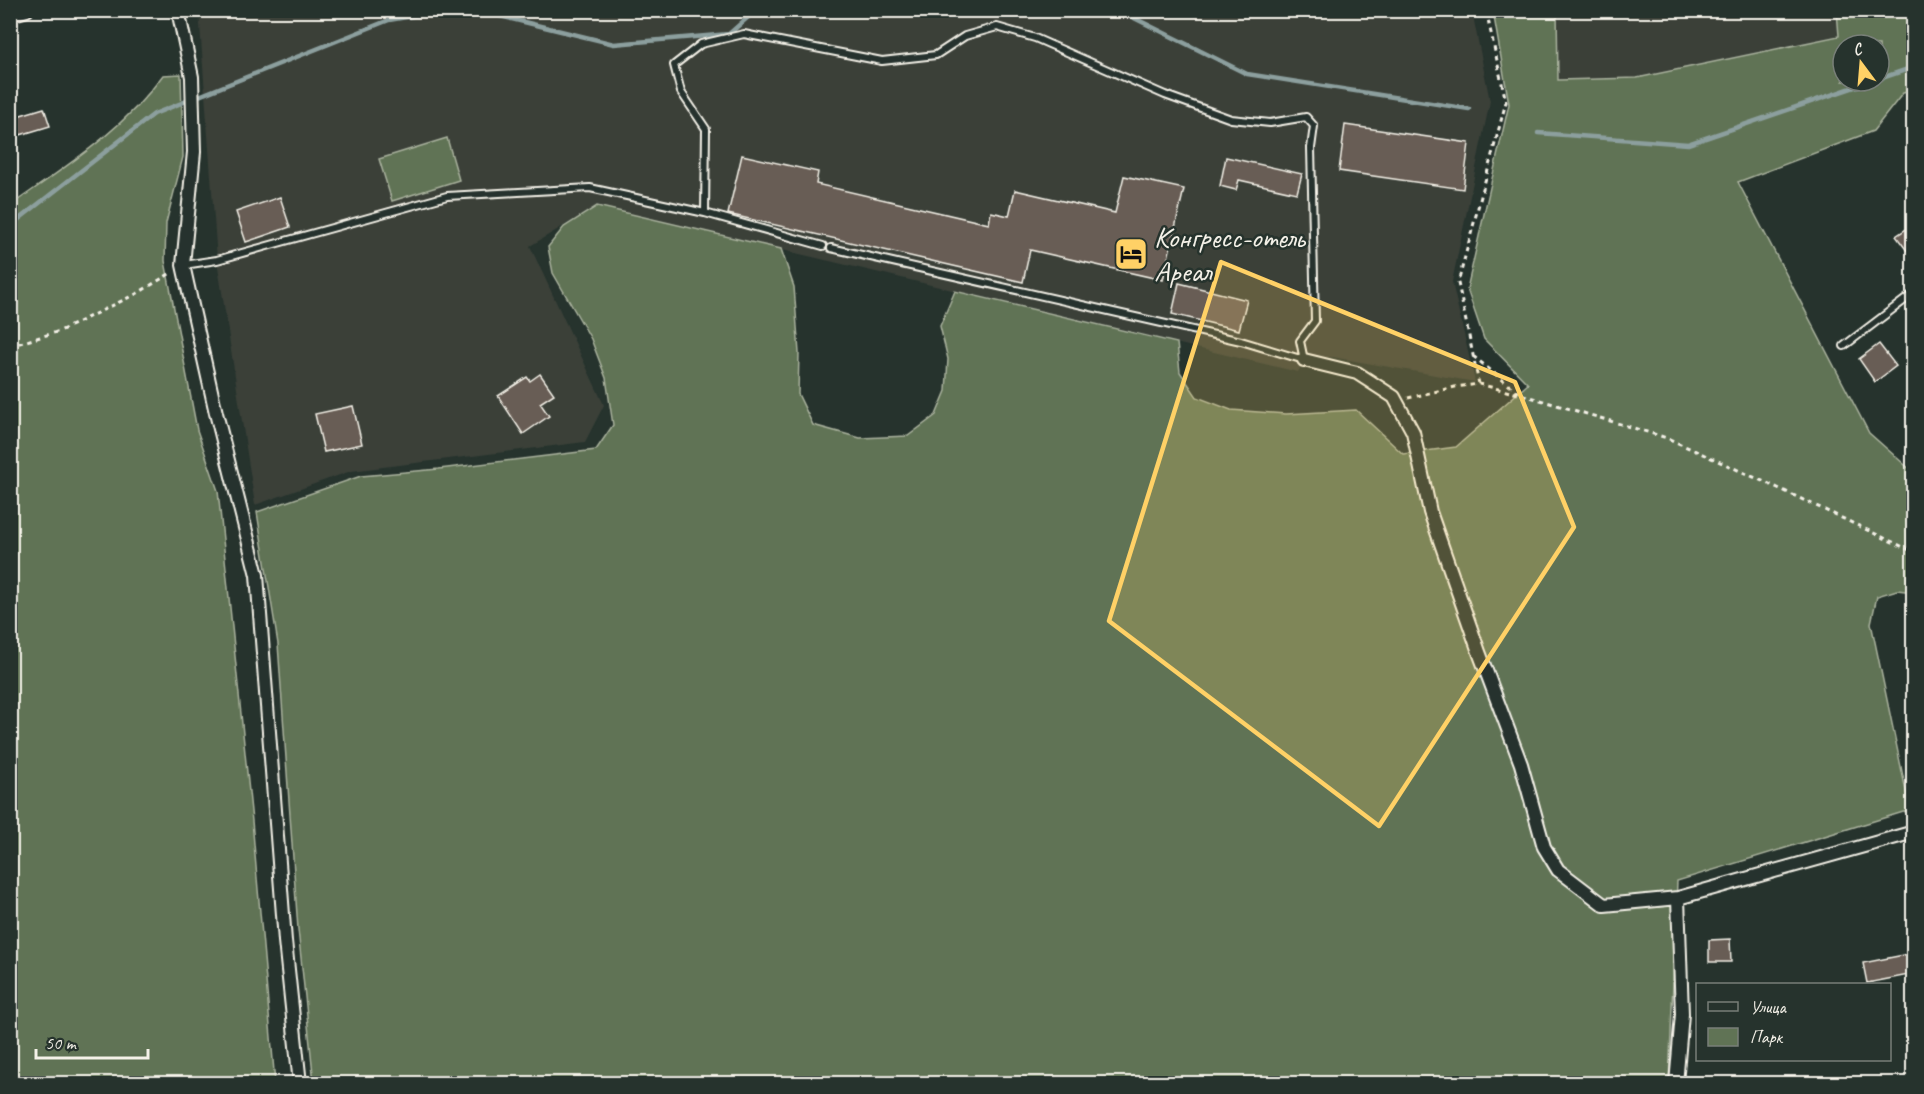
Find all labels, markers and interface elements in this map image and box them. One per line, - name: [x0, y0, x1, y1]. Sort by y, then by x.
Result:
- north arrow: [1831, 33, 1891, 93]
- text: С: [1851, 38, 1866, 60]
- place label: Конгресс-отель Ареал: [1154, 218, 1306, 290]
- hotel icon: Конгресс-отель Ареал: [1113, 236, 1149, 272]
- legend: [1696, 983, 1891, 1061]
- text: Улица: [1750, 996, 1787, 1018]
- scale bar: [36, 1022, 148, 1060]
- text: Парк: [1750, 1026, 1784, 1048]
- text: 50 m: [45, 1032, 78, 1054]

